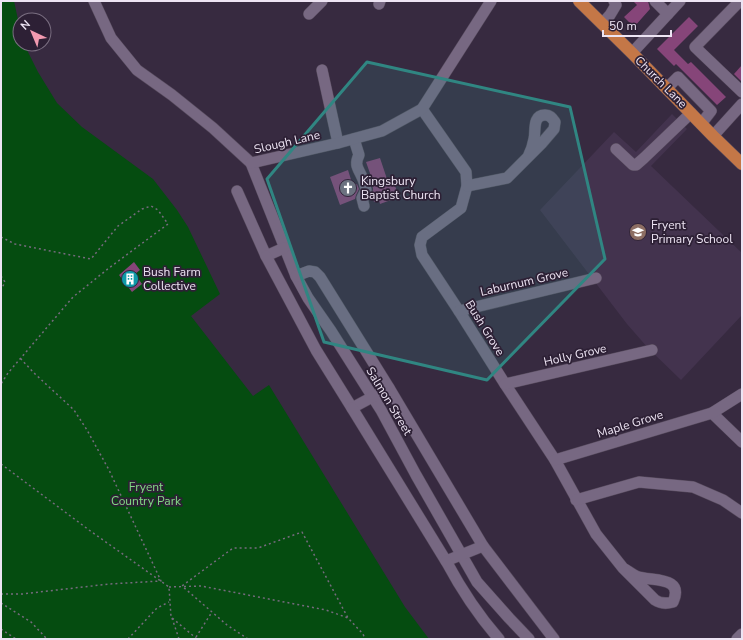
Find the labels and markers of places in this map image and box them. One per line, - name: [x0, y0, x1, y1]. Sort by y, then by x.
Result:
- place label: Kingsbury Baptist Church: [361, 173, 441, 203]
- church icon: Kingsbury Baptist Church: [338, 178, 358, 198]
- place label: Fryent Primary School: [651, 217, 733, 247]
- school or university icon: Fryent Primary School: [628, 222, 648, 242]
- place label: Bush Farm Collective: [143, 264, 201, 294]
- building icon: Bush Farm Collective: [120, 269, 140, 289]

